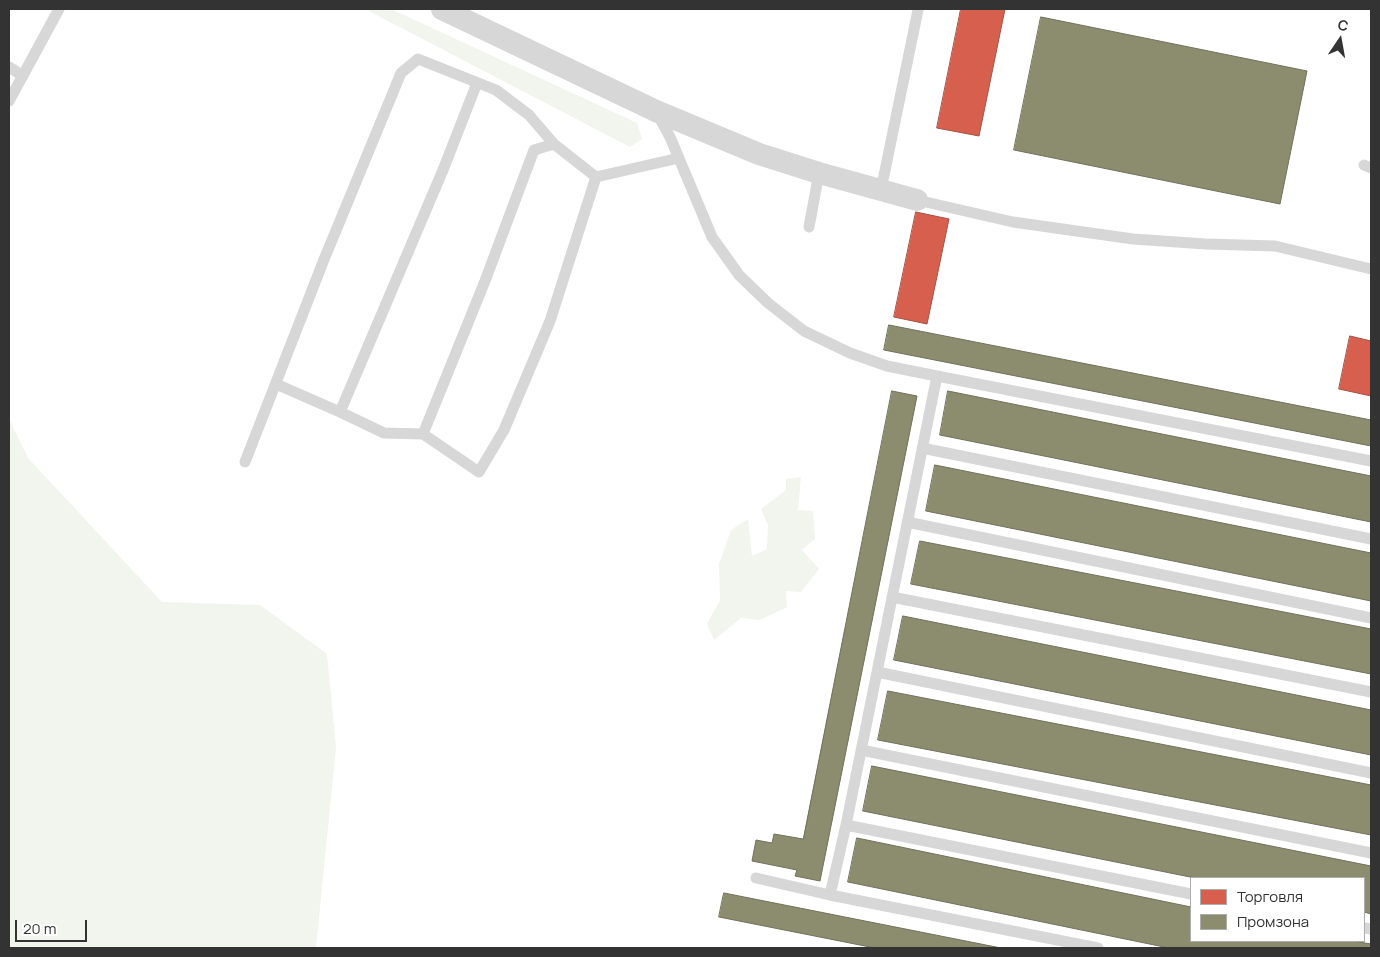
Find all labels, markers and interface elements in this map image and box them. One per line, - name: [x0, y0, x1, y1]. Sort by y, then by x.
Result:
- text: С: [1336, 14, 1350, 35]
- north arrow: [1315, 15, 1365, 65]
- legend: [1190, 877, 1365, 942]
- text: Торговля: [1237, 886, 1303, 907]
- scale bar: [18, 910, 90, 942]
- text: Промзона: [1237, 911, 1309, 932]
- text: 20 m: [23, 918, 56, 939]

